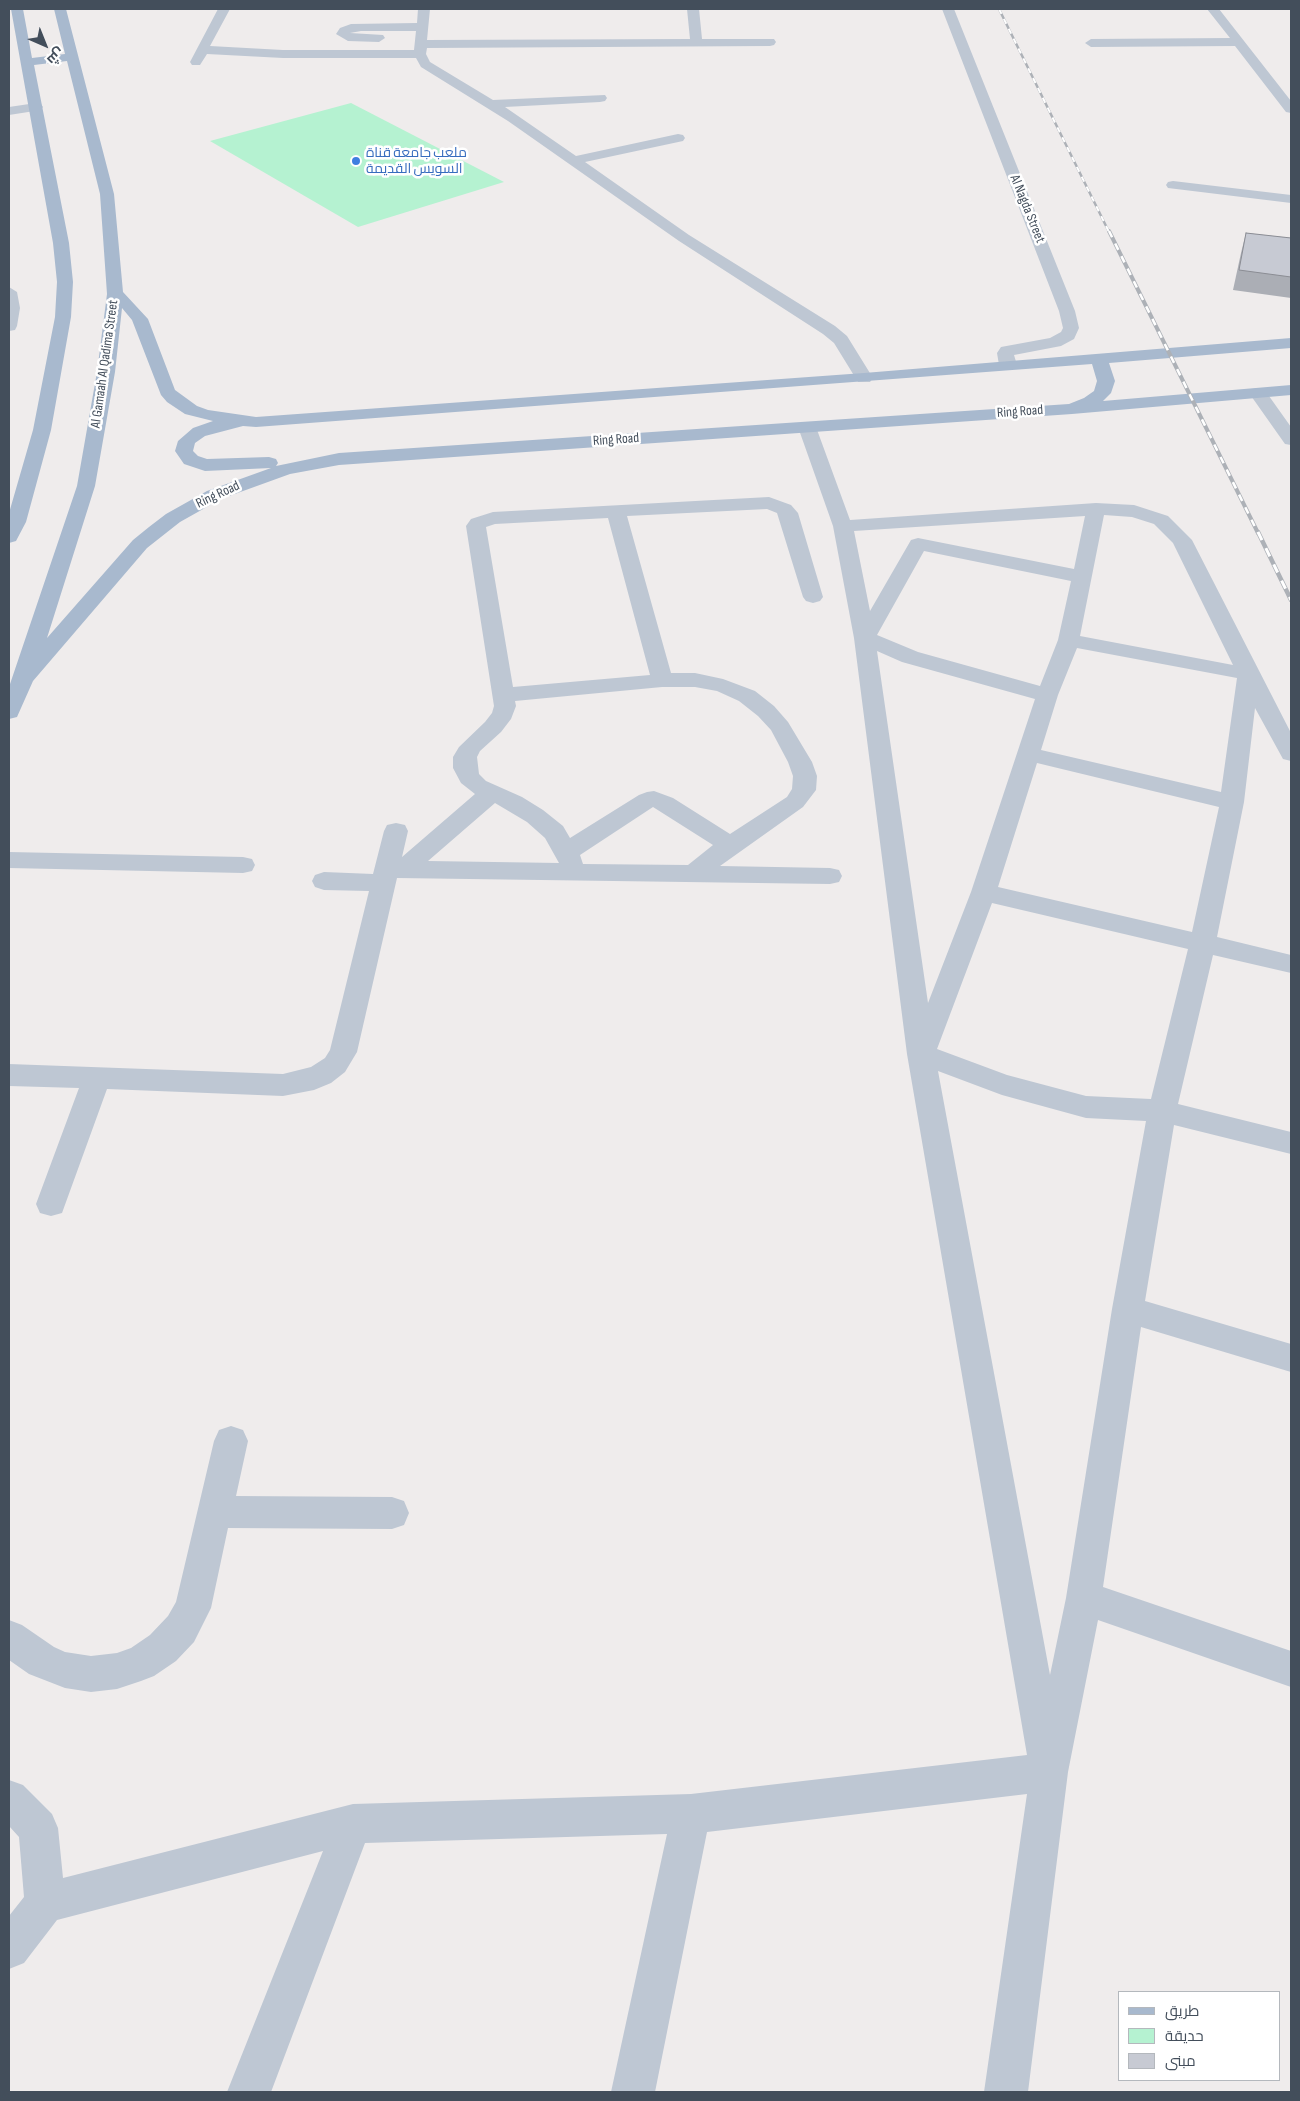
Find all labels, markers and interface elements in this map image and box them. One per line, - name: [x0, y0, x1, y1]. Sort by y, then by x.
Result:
- north arrow: [20, 20, 70, 70]
- text: ش: [43, 44, 68, 69]
- place label: ملعب جامعة قناة السويس القديمة: [366, 145, 467, 178]
- marker: ملعب جامعة قناة السويس القديمة: [350, 155, 362, 167]
- street label: Al Nagda Street: [1006, 172, 1048, 246]
- street label: Al Gamaah Al Qadima Street: [88, 299, 122, 429]
- street label: Ring Road: [996, 402, 1044, 422]
- street label: Ring Road: [592, 430, 640, 450]
- street label: Ring Road: [194, 478, 242, 512]
- legend: [1118, 1991, 1280, 2081]
- text: طريق: [1165, 2002, 1199, 2021]
- text: حديقة: [1165, 2027, 1204, 2046]
- text: مبنى: [1165, 2052, 1196, 2071]

